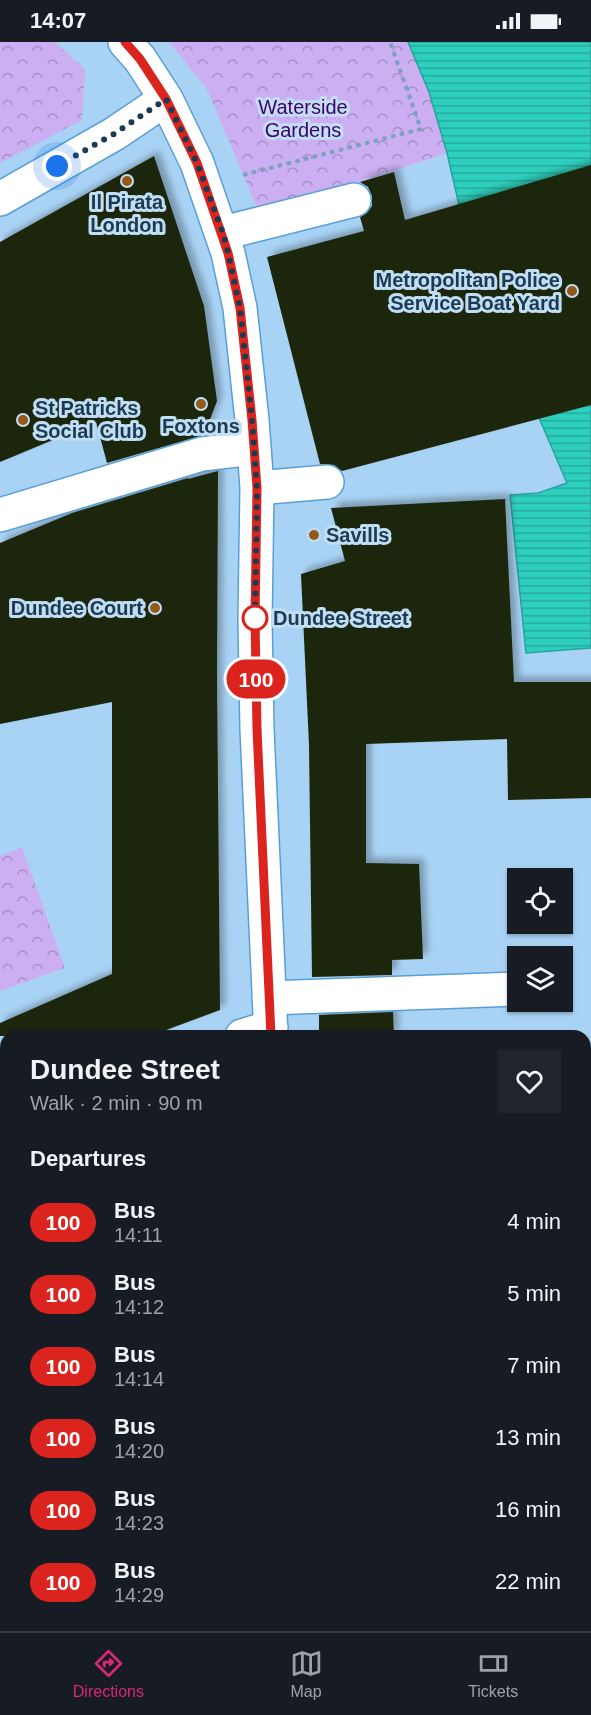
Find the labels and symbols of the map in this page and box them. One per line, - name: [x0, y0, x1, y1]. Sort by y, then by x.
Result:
- park label: Waterside Gardens: [258, 96, 348, 141]
- your location: [42, 151, 72, 181]
- marker: Il Pirata London: [120, 174, 134, 188]
- place label: Il Pirata London: [90, 191, 164, 236]
- place label: Metropolitan Police Service Boat Yard: [376, 269, 560, 314]
- marker: Metropolitan Police Service Boat Yard: [565, 284, 579, 298]
- place label: St Patricks Social Club: [35, 397, 144, 442]
- marker: Foxtons: [194, 397, 208, 411]
- marker: St Patricks Social Club: [16, 413, 30, 427]
- place label: Foxtons: [162, 415, 240, 437]
- place label: Savills: [326, 524, 389, 546]
- marker: Savills: [307, 528, 321, 542]
- place label: Dundee Court: [11, 597, 143, 619]
- marker: Dundee Court: [148, 601, 162, 615]
- marker: Dundee Street: [242, 605, 268, 631]
- place label: Dundee Street: [273, 607, 409, 629]
- line badge: 100: [222, 660, 290, 698]

